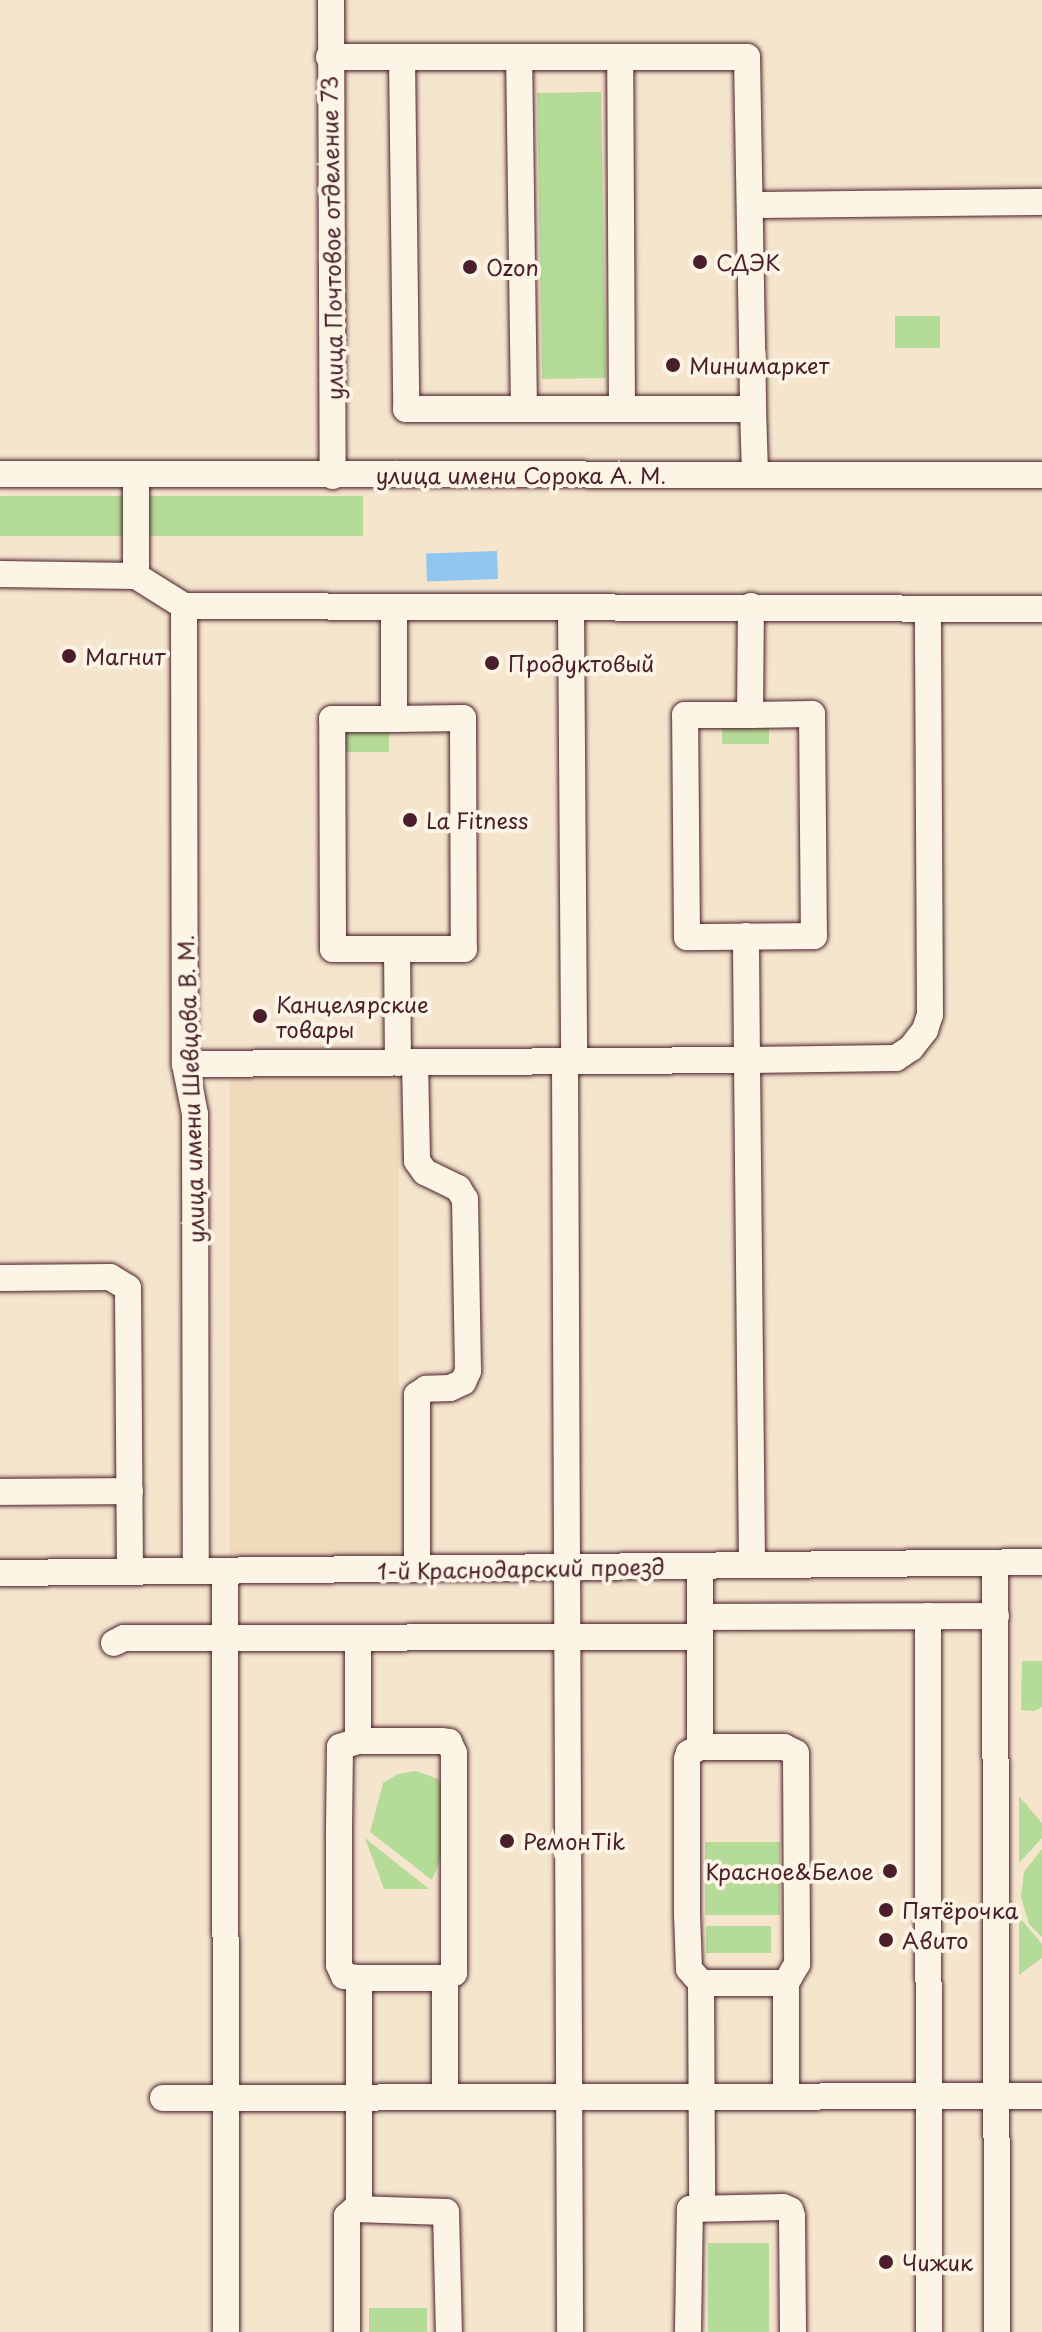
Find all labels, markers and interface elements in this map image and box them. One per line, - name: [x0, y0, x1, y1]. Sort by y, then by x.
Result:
- street label: улица Почтовое отделение 73: [315, 75, 347, 401]
- place label: СДЭК: [716, 249, 781, 275]
- marker: СДЭК: [691, 253, 709, 271]
- place label: Ozon: [486, 254, 539, 280]
- marker: Ozon: [461, 258, 479, 276]
- place label: Минимаркет: [689, 352, 829, 378]
- marker: Минимаркет: [664, 356, 682, 374]
- street label: улица имени Сорока А. М.: [374, 462, 668, 488]
- place label: Магнит: [85, 643, 165, 669]
- marker: Магнит: [60, 647, 78, 665]
- place label: Продуктовый: [508, 650, 654, 676]
- marker: Продуктовый: [483, 654, 501, 672]
- place label: La Fitness: [426, 807, 531, 833]
- marker: La Fitness: [401, 811, 419, 829]
- street label: улица имени Шевцова В. М.: [171, 933, 209, 1245]
- place label: Канцелярские товары: [276, 990, 429, 1042]
- marker: Канцелярские товары: [251, 1007, 269, 1025]
- street label: 1-й Краснодарский проезд: [377, 1552, 665, 1584]
- place label: РемонTik: [523, 1828, 625, 1854]
- marker: РемонTik: [498, 1832, 516, 1850]
- place label: Красное&Белое: [706, 1858, 874, 1884]
- marker: Красное&Белое: [881, 1862, 899, 1880]
- place label: Пятёрочка: [902, 1897, 1018, 1923]
- marker: Пятёрочка: [877, 1901, 895, 1919]
- place label: Авито: [902, 1927, 968, 1953]
- marker: Авито: [877, 1931, 895, 1949]
- place label: Чижик: [902, 2249, 973, 2275]
- marker: Чижик: [877, 2253, 895, 2271]

